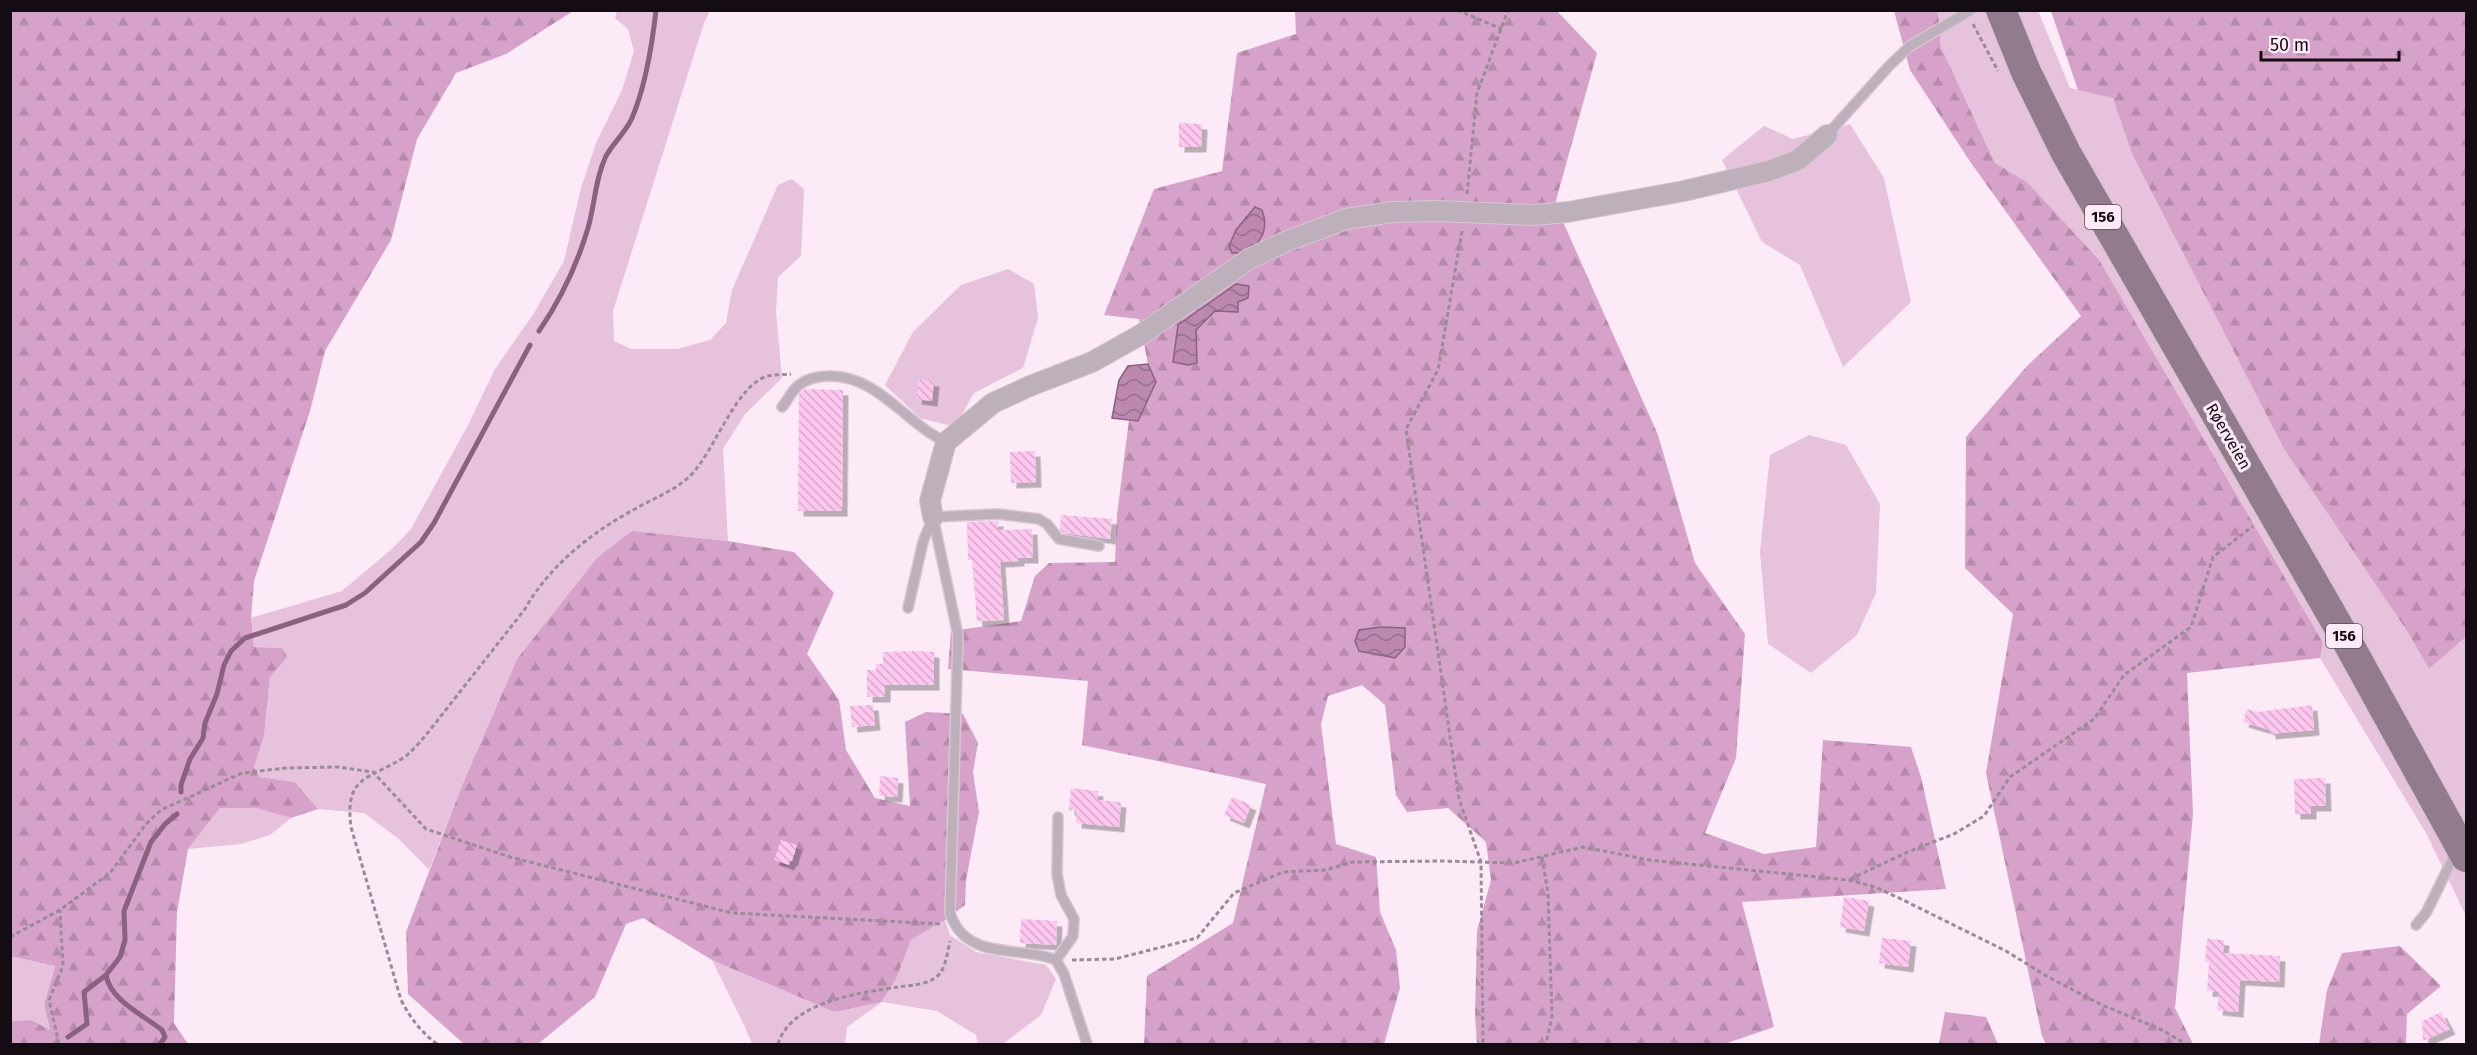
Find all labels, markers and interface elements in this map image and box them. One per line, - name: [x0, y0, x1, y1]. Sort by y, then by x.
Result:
- scale bar: [2261, 24, 2399, 62]
- text: 50 m: [2270, 34, 2309, 56]
- road number: 156: [2085, 205, 2121, 229]
- street label: Røerveien: [2202, 400, 2255, 473]
- road number: 156: [2326, 624, 2362, 648]

